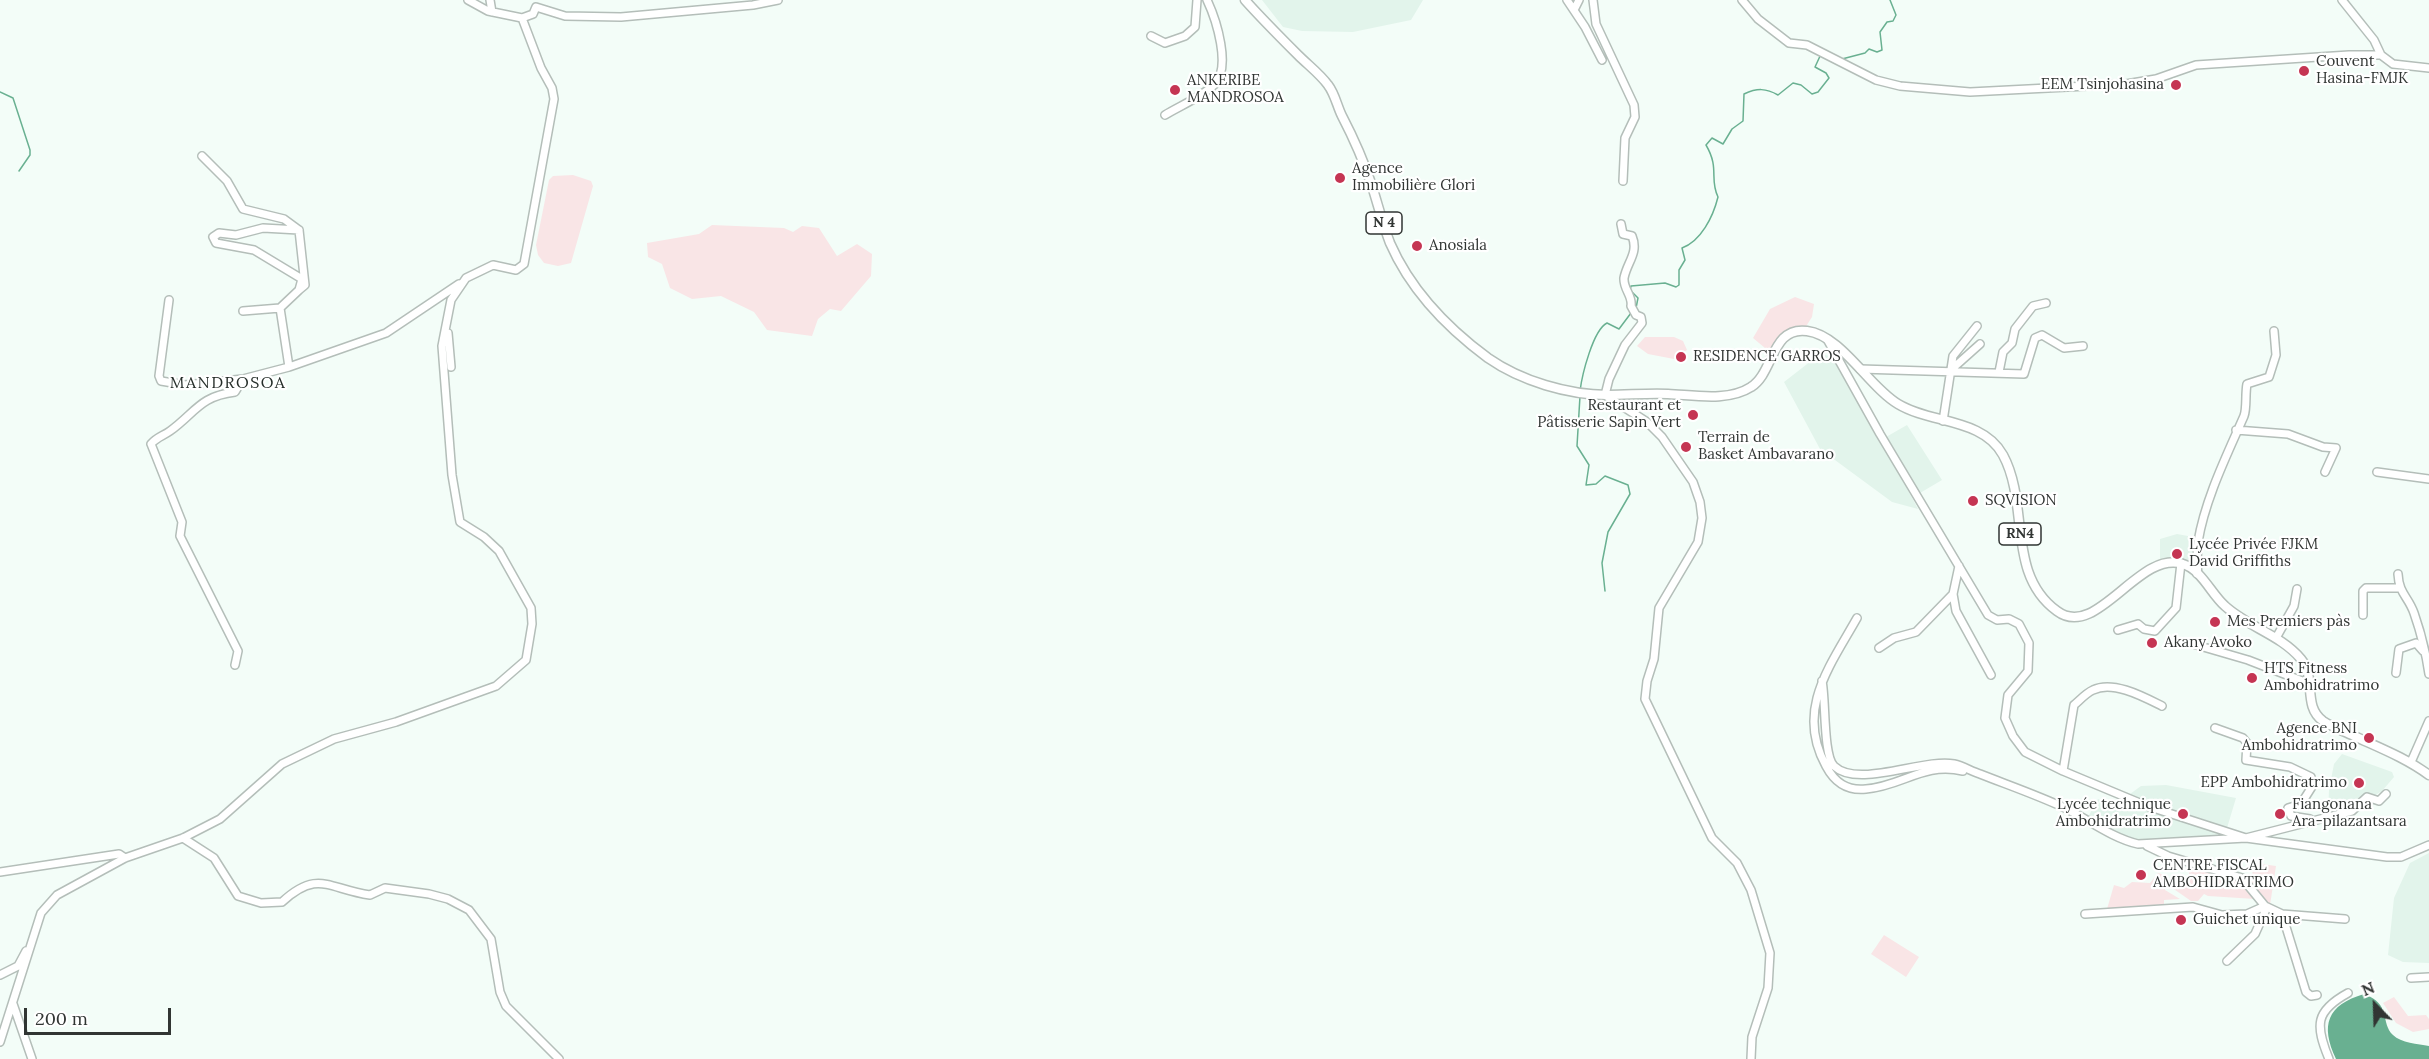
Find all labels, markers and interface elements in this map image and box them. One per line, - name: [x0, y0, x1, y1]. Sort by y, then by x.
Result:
- place label: Couvent Hasina-FMJK: [2316, 53, 2408, 88]
- marker: Couvent Hasina-FMJK: [2297, 64, 2311, 78]
- place label: ANKERIBE MANDROSOA: [1187, 72, 1284, 107]
- place label: EEM Tsinjohasina: [2041, 76, 2164, 94]
- marker: EEM Tsinjohasina: [2169, 78, 2183, 92]
- marker: ANKERIBE MANDROSOA: [1168, 83, 1182, 97]
- place label: Agence Immobilière Glori: [1352, 160, 1475, 195]
- marker: Agence Immobilière Glori: [1333, 171, 1347, 185]
- road number: N 4: [1366, 212, 1402, 234]
- place label: Anosiala: [1429, 237, 1487, 255]
- marker: Anosiala: [1410, 239, 1424, 253]
- place label: RESIDENCE GARROS: [1693, 348, 1841, 366]
- marker: RESIDENCE GARROS: [1674, 350, 1688, 364]
- district label: MANDROSOA: [170, 373, 286, 393]
- place label: Restaurant et Pâtisserie Sapin Vert: [1537, 397, 1681, 432]
- marker: Restaurant et Pâtisserie Sapin Vert: [1686, 408, 1700, 422]
- place label: Terrain de Basket Ambavarano: [1698, 429, 1834, 464]
- marker: Terrain de Basket Ambavarano: [1679, 440, 1693, 454]
- place label: SQVISION: [1985, 492, 2057, 510]
- marker: SQVISION: [1966, 494, 1980, 508]
- road number: RN4: [1999, 523, 2041, 545]
- place label: Lycée Privée FJKM David Griffiths: [2189, 536, 2318, 571]
- marker: Lycée Privée FJKM David Griffiths: [2170, 547, 2184, 561]
- place label: Mes Premiers pàs: [2227, 613, 2350, 631]
- marker: Mes Premiers pàs: [2208, 615, 2222, 629]
- place label: Akany Avoko: [2164, 634, 2252, 652]
- marker: Akany Avoko: [2145, 636, 2159, 650]
- place label: HTS Fitness Ambohidratrimo: [2264, 660, 2379, 695]
- marker: HTS Fitness Ambohidratrimo: [2245, 671, 2259, 685]
- place label: Agence BNI Ambohidratrimo: [2242, 720, 2357, 755]
- marker: Agence BNI Ambohidratrimo: [2362, 731, 2376, 745]
- place label: EPP Ambohidratrimo: [2200, 774, 2347, 792]
- marker: EPP Ambohidratrimo: [2352, 776, 2366, 790]
- place label: Lycée technique Ambohidratrimo: [2056, 796, 2171, 831]
- place label: Fiangonana Ara-pilazantsara: [2292, 796, 2407, 831]
- marker: Lycée technique Ambohidratrimo: [2176, 807, 2190, 821]
- marker: Fiangonana Ara-pilazantsara: [2273, 807, 2287, 821]
- place label: CENTRE FISCAL AMBOHIDRATRIMO: [2153, 857, 2294, 892]
- marker: CENTRE FISCAL AMBOHIDRATRIMO: [2134, 868, 2148, 882]
- place label: Guichet unique: [2193, 911, 2300, 929]
- marker: Guichet unique: [2174, 913, 2188, 927]
- north arrow: [2345, 975, 2405, 1035]
- text: N: [2358, 977, 2378, 1000]
- scale bar: [27, 996, 174, 1034]
- text: 200 m: [35, 1007, 88, 1030]

